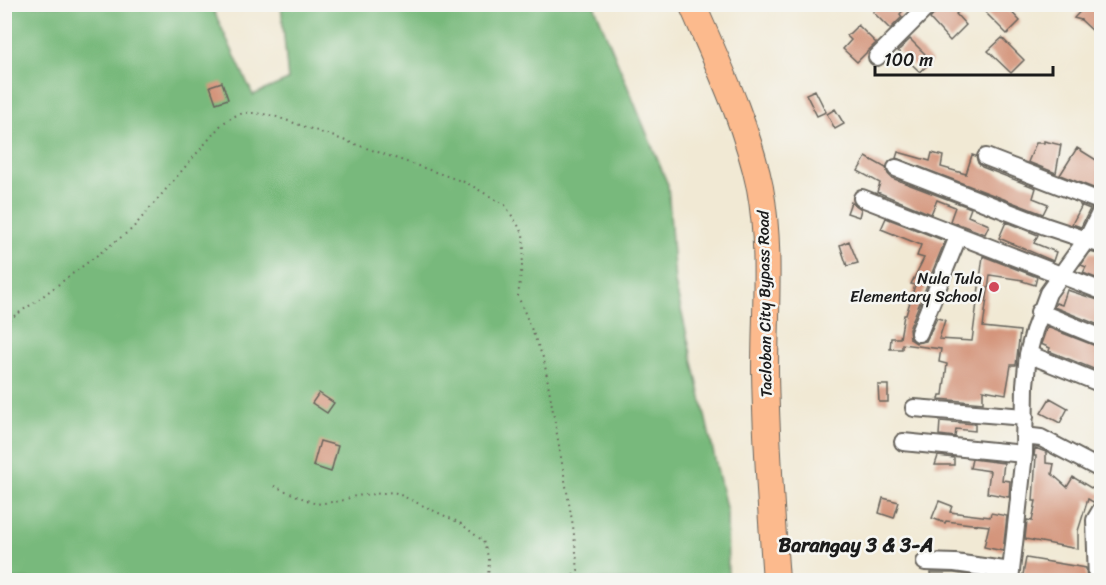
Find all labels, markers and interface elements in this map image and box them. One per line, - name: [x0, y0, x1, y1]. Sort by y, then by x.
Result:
- scale bar: [875, 39, 1054, 77]
- text: 100 m: [884, 44, 933, 76]
- street label: Tacloban City Bypass Road: [748, 209, 781, 398]
- place label: Nula Tula Elementary School: [850, 264, 982, 311]
- marker: Nula Tula Elementary School: [987, 280, 1001, 294]
- district label: Barangay 3 & 3-A: [779, 528, 933, 563]

